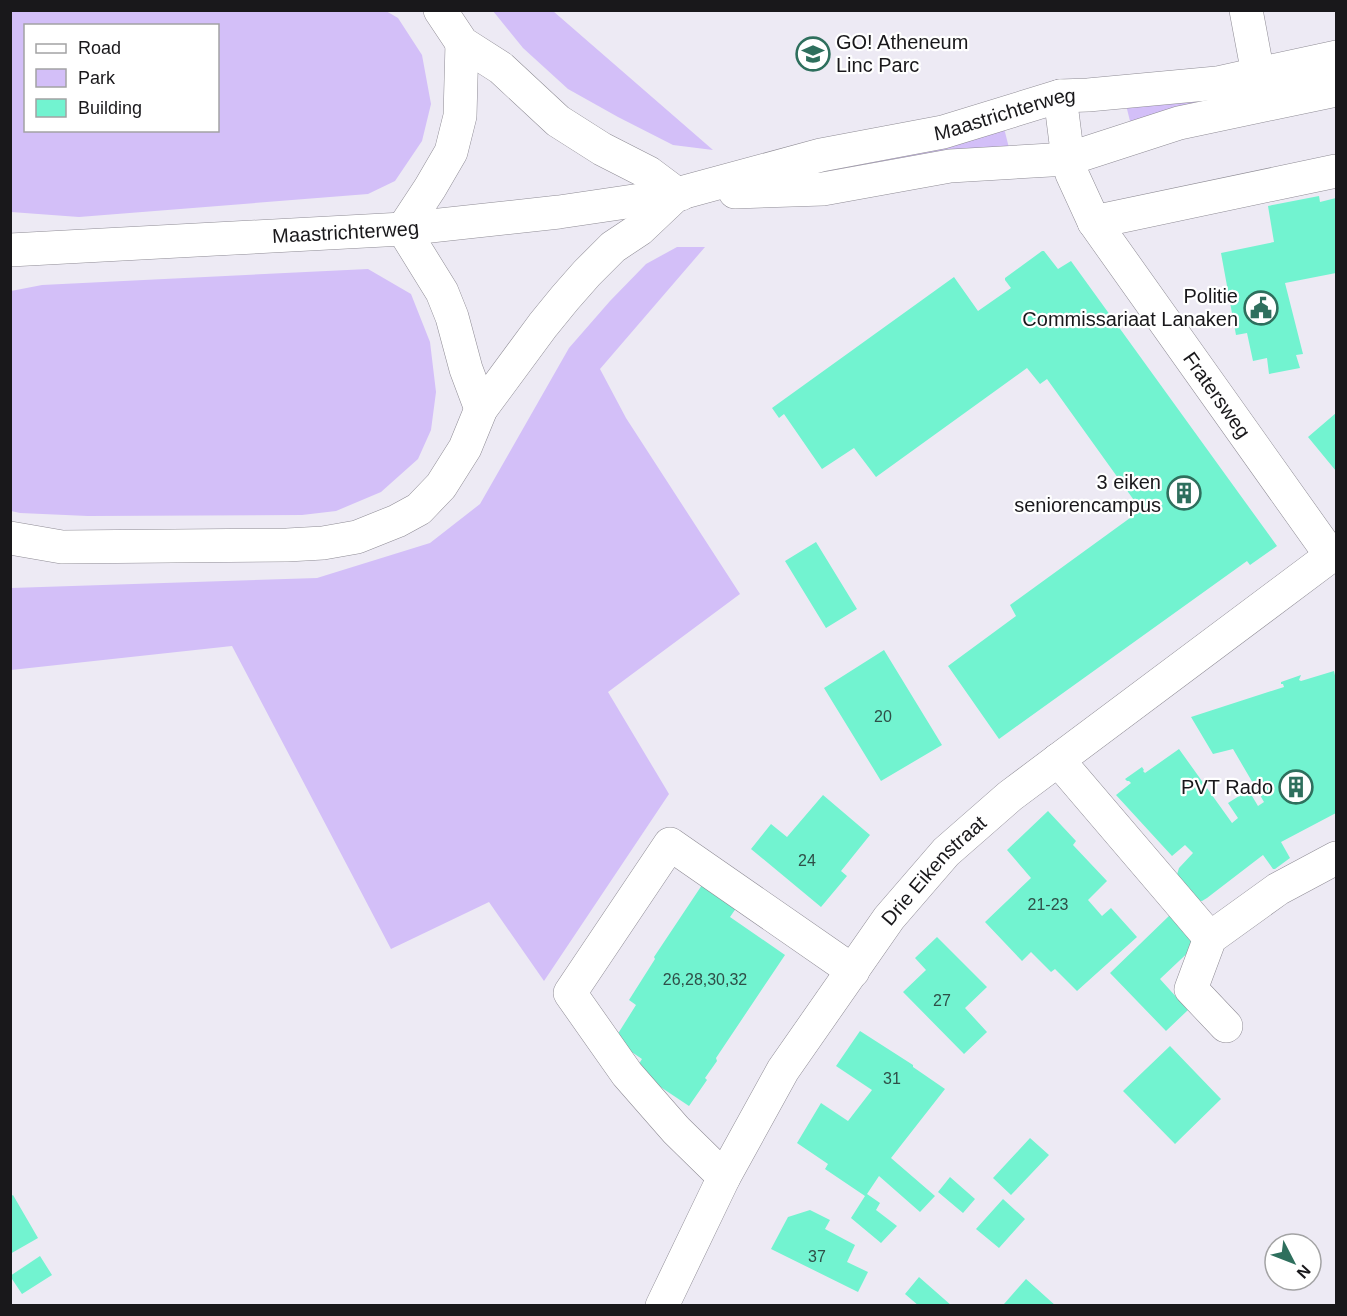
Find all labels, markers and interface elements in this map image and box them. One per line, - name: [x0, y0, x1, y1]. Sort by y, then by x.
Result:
- legend: [24, 24, 219, 132]
- place label: GO! Atheneum Linc Parc: [836, 31, 968, 76]
- school or university icon: GO! Atheneum Linc Parc: [795, 36, 831, 72]
- text: Road: [78, 38, 121, 58]
- text: Park: [78, 68, 116, 88]
- street label: Maastrichterweg: [932, 84, 1076, 144]
- text: Building: [78, 98, 142, 118]
- street label: Maastrichterweg: [272, 216, 420, 247]
- place label: Politie Commissariaat Lanaken: [1022, 285, 1238, 330]
- public building icon: Politie Commissariaat Lanaken: [1243, 290, 1279, 326]
- street label: Fratersweg: [1179, 348, 1255, 442]
- place label: 3 eiken seniorencampus: [1014, 471, 1161, 516]
- building icon: 3 eiken seniorencampus: [1166, 475, 1202, 511]
- house number: 20: [874, 708, 892, 725]
- building icon: PVT Rado: [1278, 769, 1314, 805]
- place label: PVT Rado: [1181, 776, 1273, 798]
- street label: Drie Eikenstraat: [877, 811, 991, 930]
- house number: 24: [798, 852, 816, 869]
- house number: 21-23: [1028, 896, 1069, 913]
- house number: 26,28,30,32: [663, 971, 747, 988]
- house number: 27: [933, 992, 951, 1009]
- house number: 31: [883, 1070, 901, 1087]
- north arrow: [1263, 1232, 1323, 1292]
- house number: 37: [808, 1248, 826, 1265]
- text: N: [1294, 1262, 1314, 1282]

